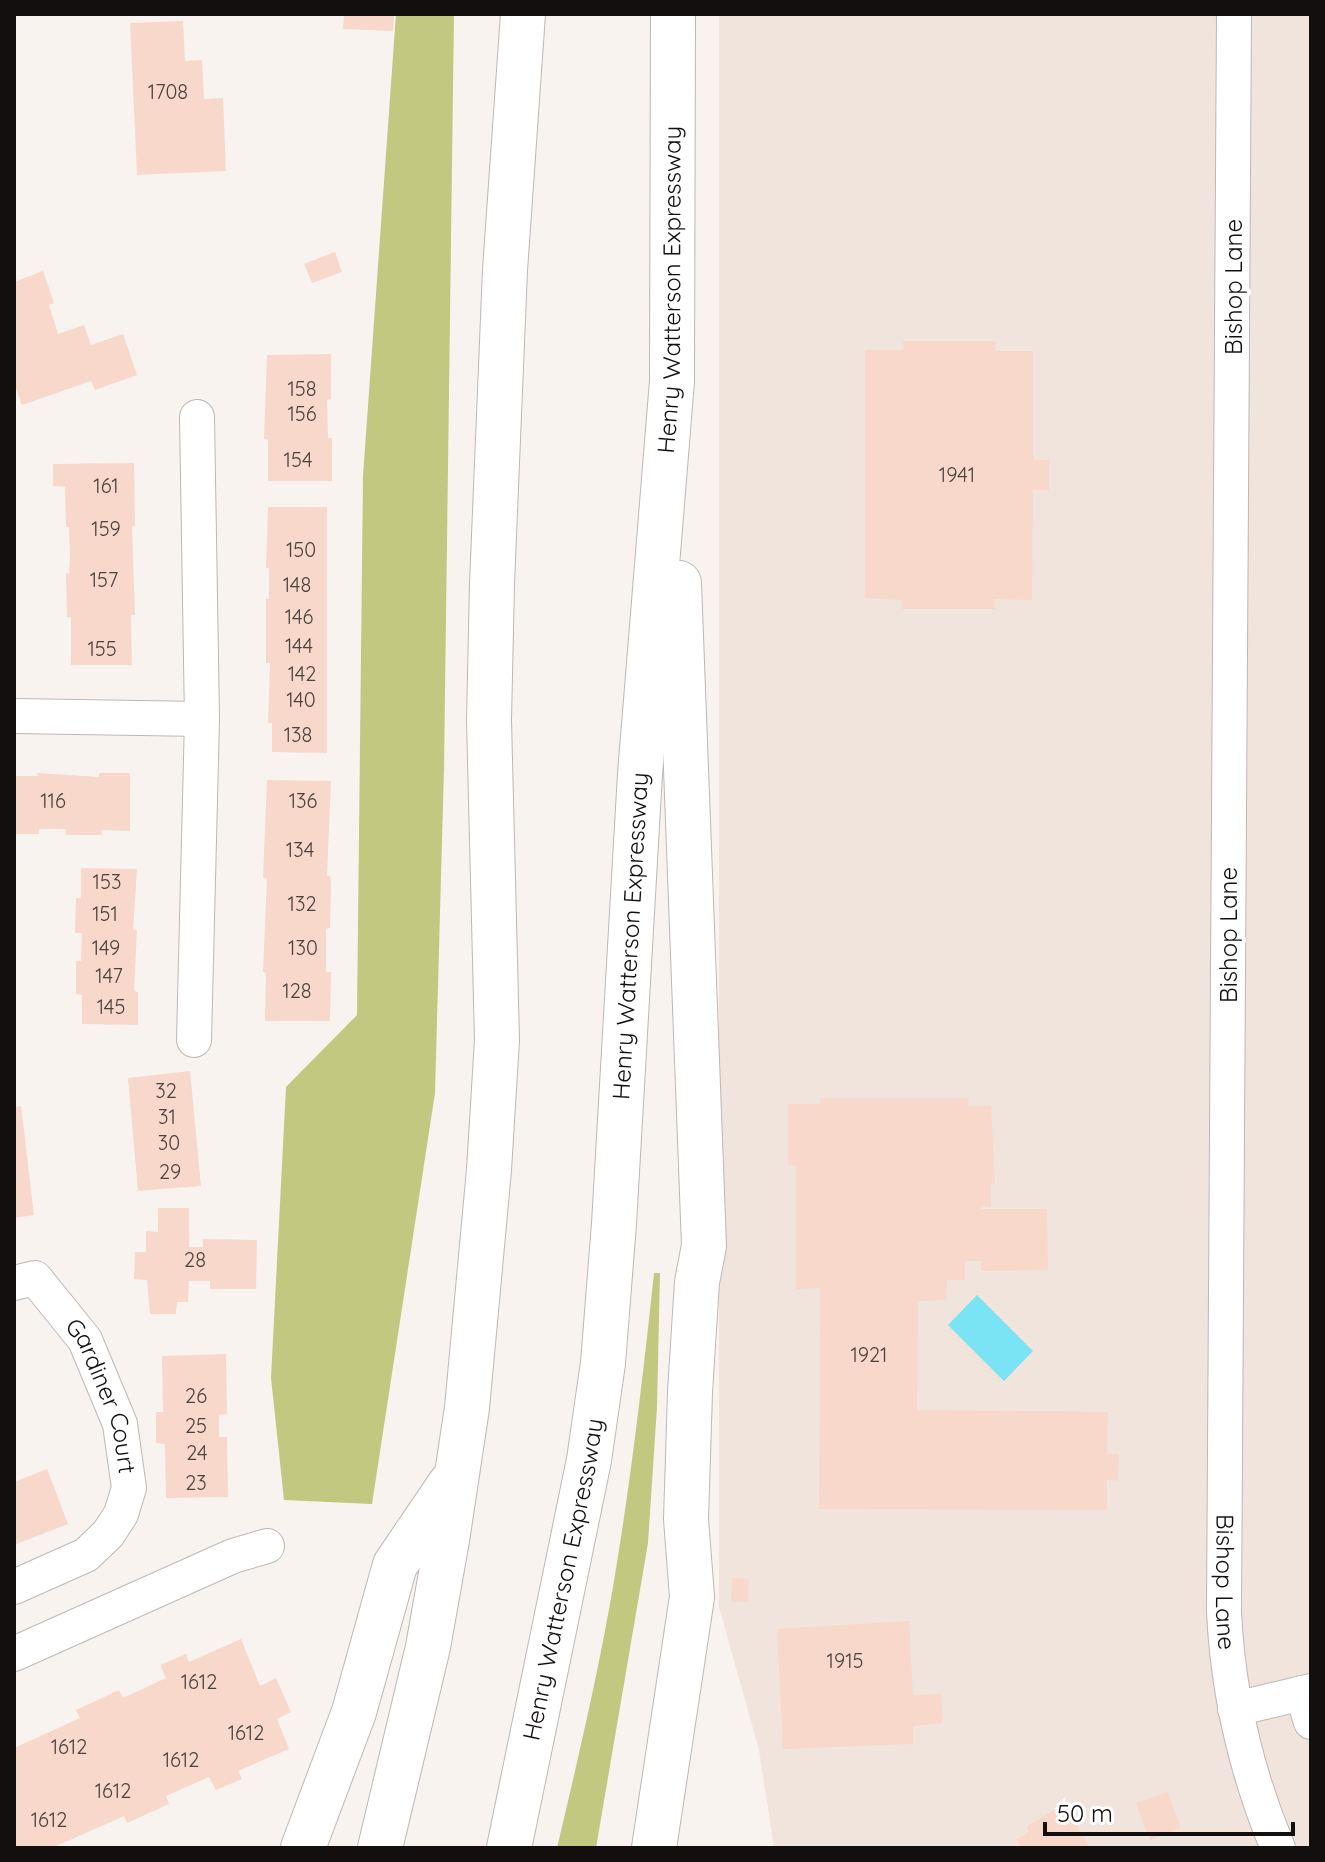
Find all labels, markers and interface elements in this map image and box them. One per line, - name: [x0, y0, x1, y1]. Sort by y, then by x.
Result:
- house number: 1708: [148, 79, 188, 104]
- street label: Henry Watterson Expressway: [650, 126, 687, 454]
- street label: Bishop Lane: [1218, 219, 1248, 355]
- house number: 158: [287, 376, 317, 401]
- house number: 156: [287, 401, 317, 426]
- house number: 154: [284, 447, 312, 472]
- house number: 1941: [939, 462, 975, 487]
- house number: 161: [93, 473, 119, 498]
- house number: 159: [91, 516, 121, 541]
- house number: 150: [286, 537, 316, 562]
- house number: 157: [90, 567, 118, 592]
- house number: 148: [283, 572, 311, 597]
- house number: 146: [285, 604, 313, 629]
- house number: 144: [285, 633, 313, 658]
- house number: 155: [87, 636, 117, 661]
- house number: 142: [288, 661, 316, 686]
- house number: 140: [286, 687, 316, 712]
- house number: 138: [284, 722, 312, 747]
- street label: Henry Watterson Expressway: [605, 772, 654, 1101]
- house number: 116: [40, 788, 66, 813]
- house number: 136: [289, 788, 318, 813]
- house number: 134: [286, 837, 314, 862]
- street label: Bishop Lane: [1213, 867, 1243, 1003]
- house number: 153: [93, 869, 121, 894]
- house number: 132: [288, 891, 316, 916]
- house number: 151: [92, 901, 118, 926]
- house number: 149: [92, 935, 120, 960]
- house number: 130: [288, 935, 318, 960]
- house number: 147: [95, 963, 123, 988]
- house number: 128: [282, 978, 312, 1003]
- house number: 145: [97, 994, 125, 1019]
- house number: 32: [155, 1078, 177, 1103]
- house number: 31: [158, 1104, 176, 1129]
- house number: 30: [158, 1130, 180, 1155]
- house number: 29: [159, 1159, 181, 1184]
- house number: 28: [184, 1247, 206, 1272]
- street label: Gardiner Court: [59, 1312, 143, 1475]
- house number: 1921: [850, 1342, 888, 1367]
- house number: 26: [185, 1383, 207, 1408]
- house number: 25: [185, 1413, 207, 1438]
- street label: Henry Watterson Expressway: [516, 1416, 609, 1743]
- house number: 24: [186, 1440, 208, 1465]
- house number: 23: [185, 1470, 207, 1495]
- street label: Bishop Lane: [1210, 1514, 1243, 1651]
- house number: 1915: [826, 1648, 864, 1673]
- house number: 1612: [181, 1669, 217, 1694]
- house number: 1612: [228, 1720, 264, 1745]
- house number: 1612: [51, 1734, 87, 1759]
- house number: 1612: [163, 1747, 199, 1772]
- house number: 1612: [95, 1778, 131, 1803]
- scale bar: [1045, 1786, 1293, 1836]
- text: 50 m: [1057, 1798, 1113, 1828]
- house number: 1612: [31, 1807, 67, 1832]

